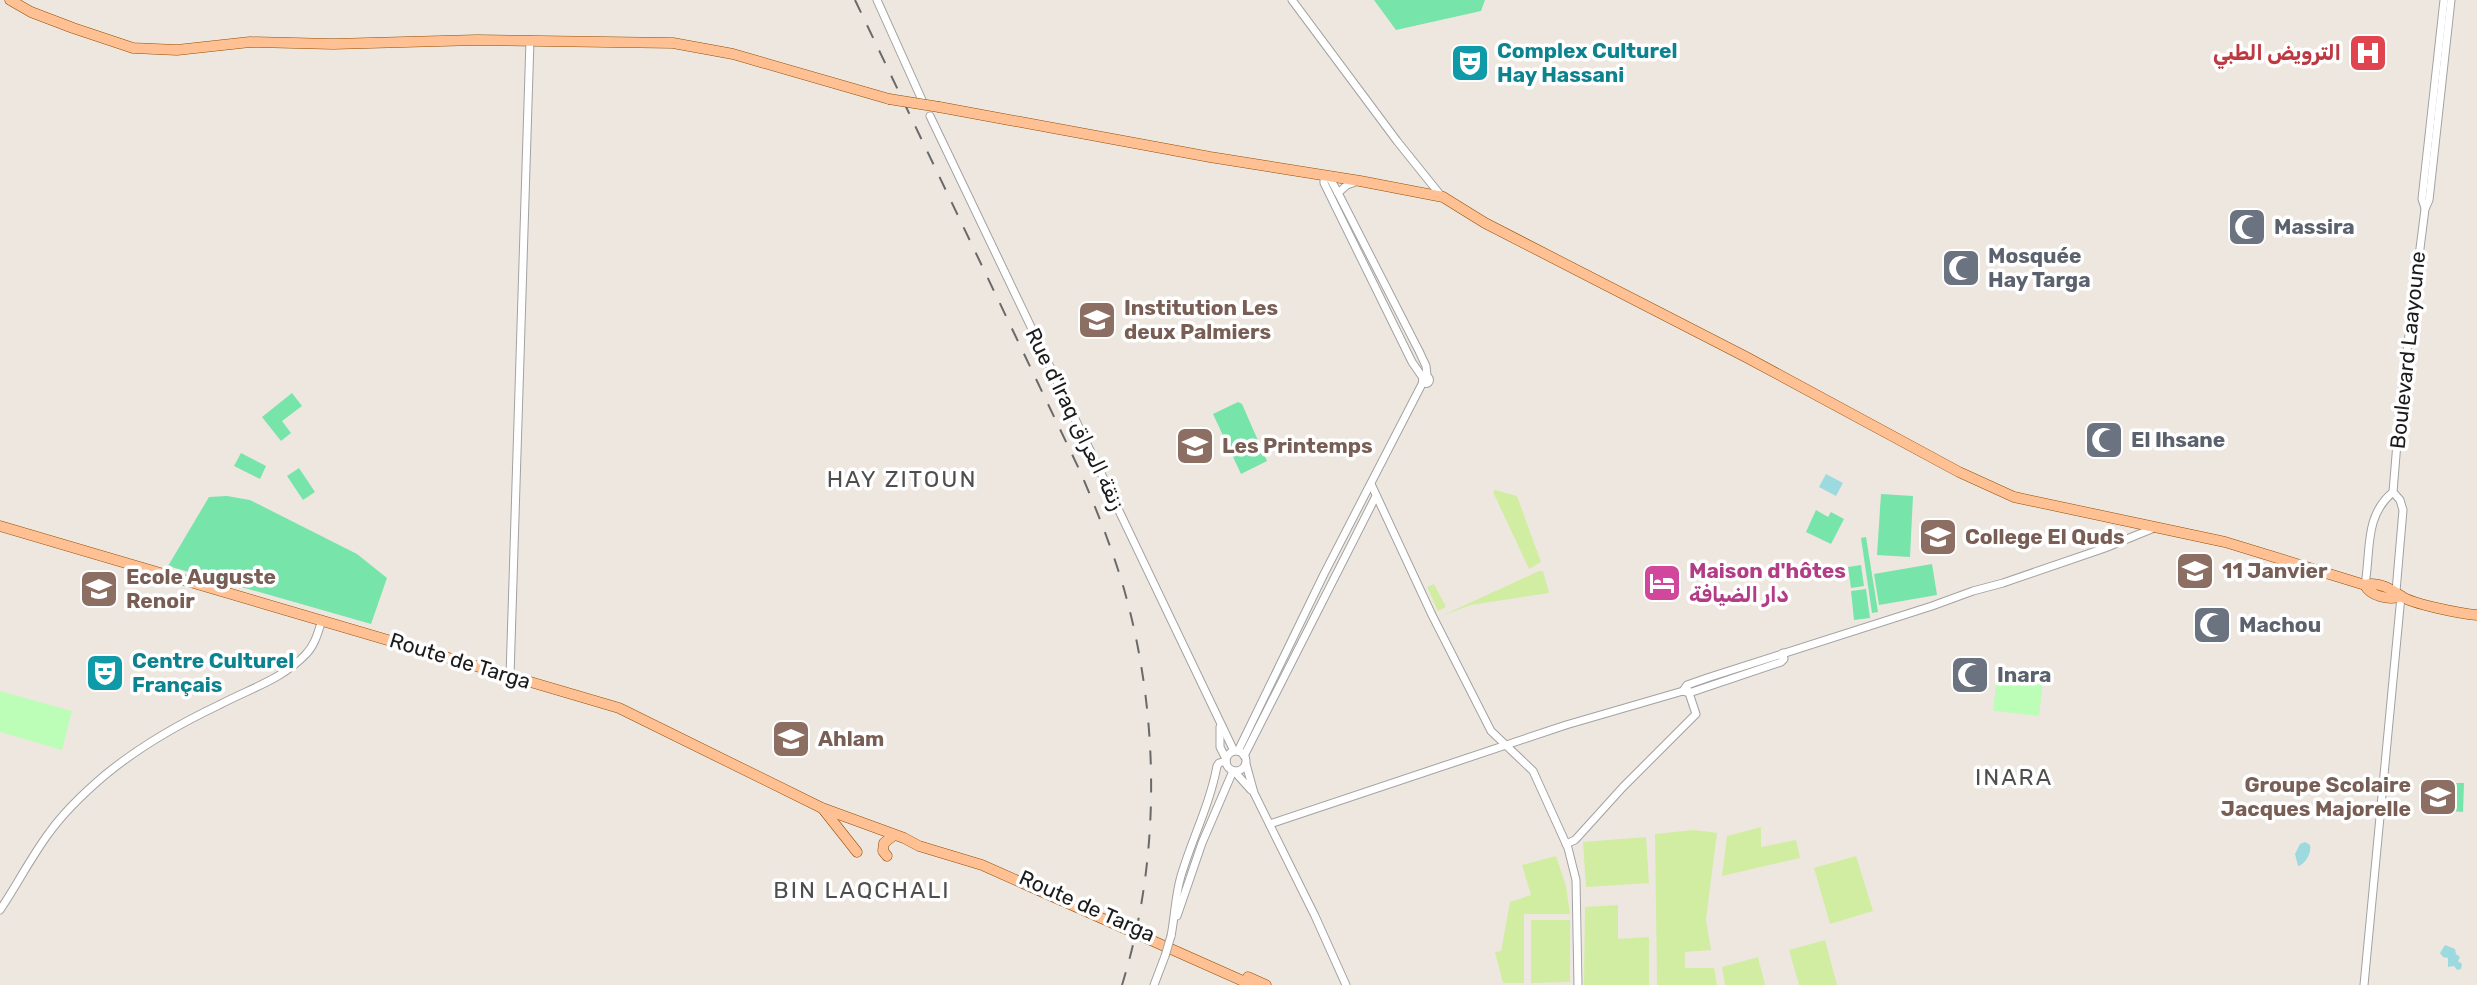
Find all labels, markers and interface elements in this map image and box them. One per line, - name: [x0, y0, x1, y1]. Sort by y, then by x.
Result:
- hospital icon: الترويض الطبي: [2347, 32, 2389, 74]
- place label: Complex Culturel Hay Hassani: [1497, 38, 1677, 87]
- place label: الترويض الطبي: [2213, 40, 2341, 69]
- theatre icon: Complex Culturel Hay Hassani: [1449, 42, 1491, 84]
- mosque icon: Massira: [2226, 206, 2268, 248]
- place label: Massira: [2274, 214, 2355, 239]
- place label: Mosquée Hay Targa: [1988, 243, 2091, 292]
- mosque icon: Mosquée Hay Targa: [1940, 247, 1982, 289]
- street label: Boulevard Laayoune: [2385, 250, 2430, 450]
- place label: Institution Les deux Palmiers: [1124, 295, 1278, 344]
- school or university icon: Institution Les deux Palmiers: [1076, 299, 1118, 341]
- street label: Rue d'Iraq زنقة العراق: [1021, 324, 1130, 514]
- mosque icon: El Ihsane: [2083, 419, 2125, 461]
- school or university icon: Les Printemps: [1174, 425, 1216, 467]
- place label: El Ihsane: [2131, 427, 2225, 452]
- place label: Les Printemps: [1222, 433, 1373, 458]
- district label: HAY ZITOUN: [827, 465, 977, 493]
- school or university icon: College El Quds: [1917, 516, 1959, 558]
- place label: College El Quds: [1965, 524, 2125, 549]
- school or university icon: 11 Janvier: [2174, 550, 2216, 592]
- place label: Maison d'hôtes دار الضيافة: [1689, 558, 1846, 607]
- place label: 11 Janvier: [2222, 558, 2328, 583]
- hotel icon: Maison d'hôtes دار الضيافة: [1641, 562, 1683, 604]
- place label: Ecole Auguste Renoir: [126, 564, 276, 613]
- school or university icon: Ecole Auguste Renoir: [78, 568, 120, 610]
- mosque icon: Machou: [2191, 604, 2233, 646]
- place label: Machou: [2239, 612, 2321, 637]
- street label: Route de Targa: [387, 627, 534, 694]
- place label: Centre Culturel Français: [132, 648, 294, 697]
- theatre icon: Centre Culturel Français: [84, 652, 126, 694]
- mosque icon: Inara: [1949, 654, 1991, 696]
- place label: Inara: [1997, 662, 2051, 687]
- school or university icon: Ahlam: [770, 718, 812, 760]
- place label: Ahlam: [818, 726, 884, 751]
- district label: INARA: [1975, 763, 2053, 791]
- place label: Groupe Scolaire Jacques Majorelle: [2221, 772, 2411, 821]
- school or university icon: Groupe Scolaire Jacques Majorelle: [2417, 776, 2459, 818]
- street label: Route de Targa: [1015, 864, 1159, 947]
- district label: BIN LAQCHALI: [773, 876, 951, 904]

